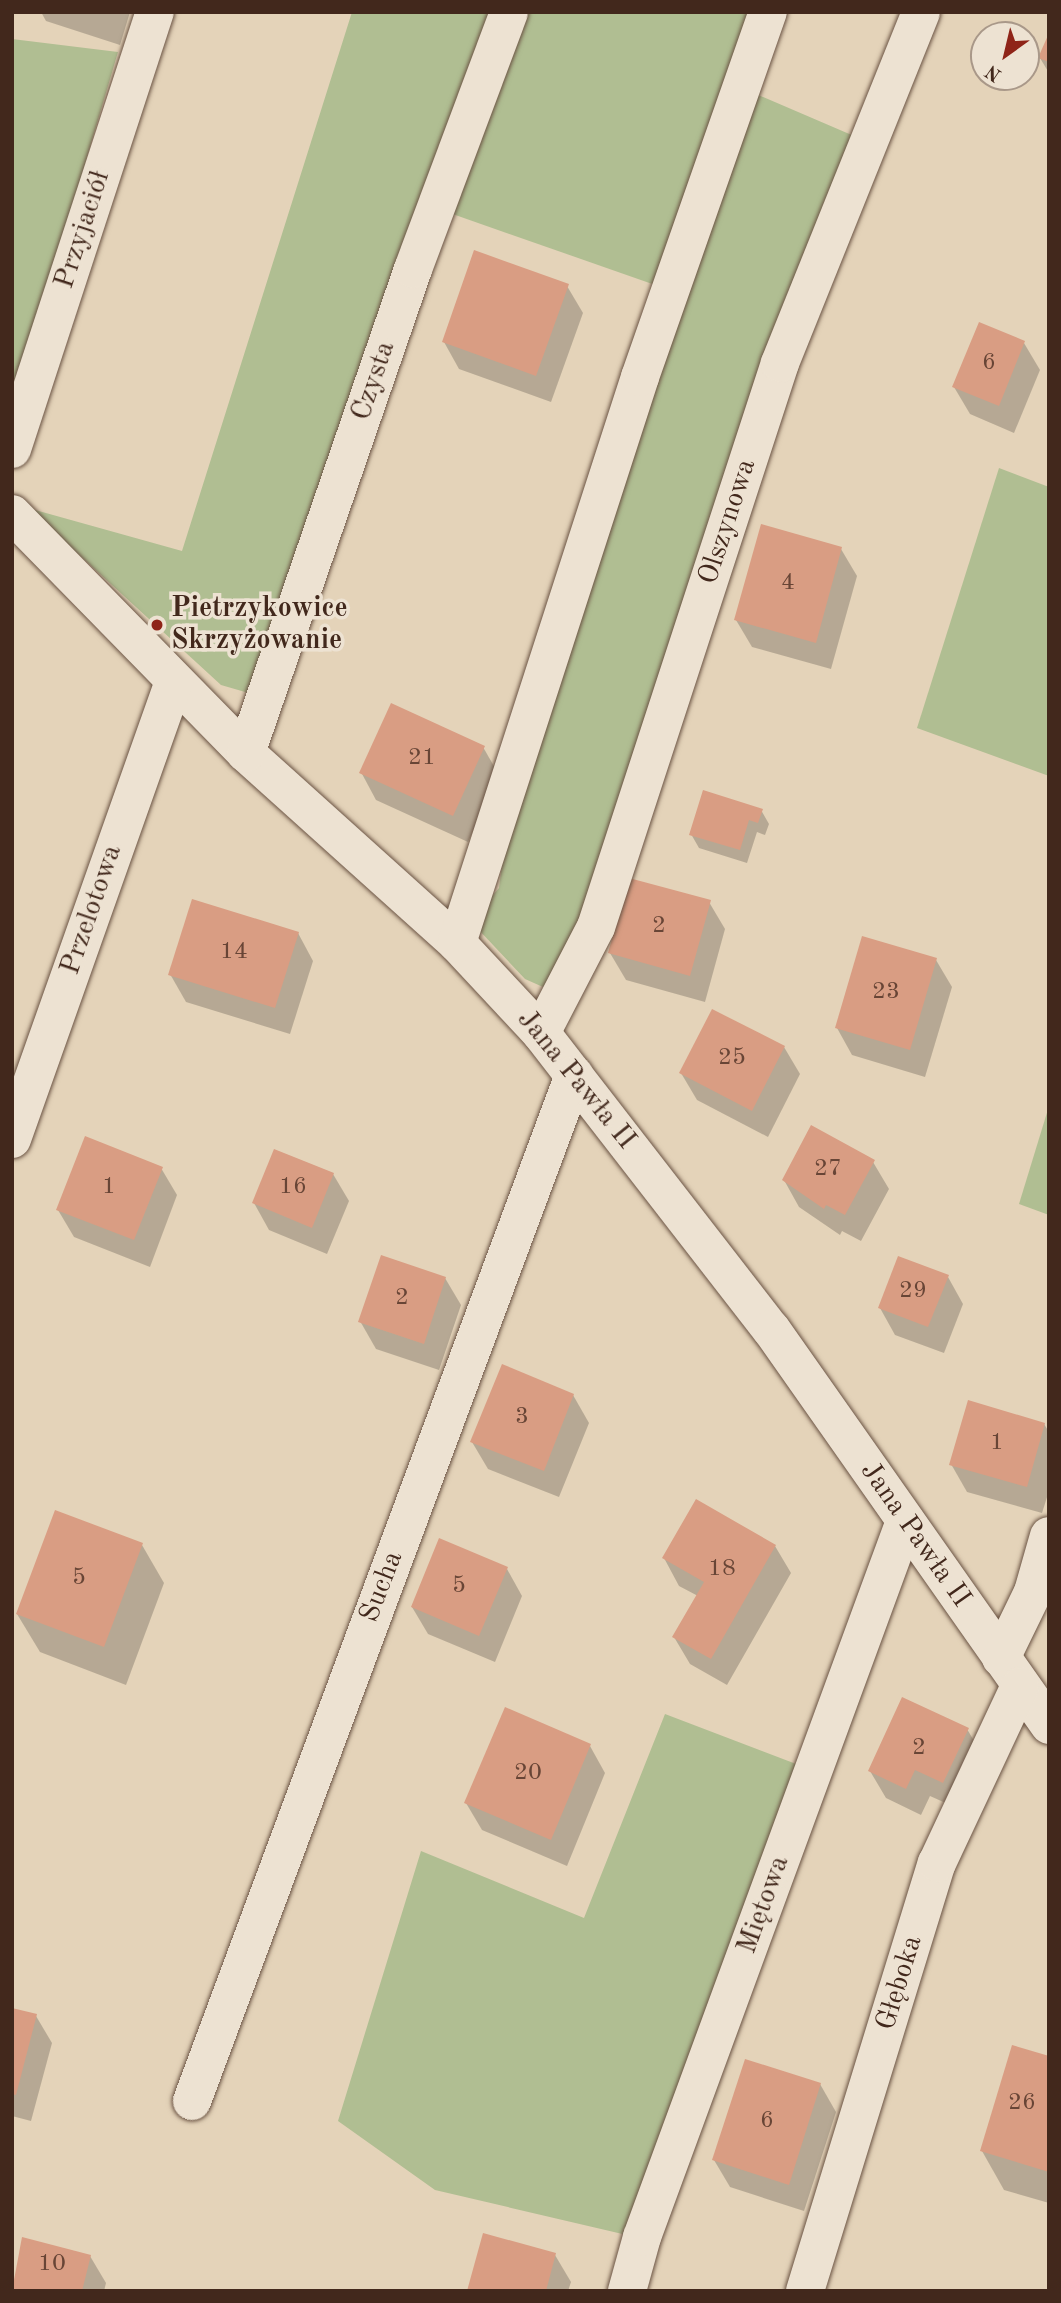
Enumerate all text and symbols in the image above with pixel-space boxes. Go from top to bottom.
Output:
north arrow [970,21,1040,91]
text: N [983,60,1005,84]
street label: Przyjaciół [48,167,118,293]
street label: Czysta [345,337,403,425]
house number: 6 [982,350,996,378]
street label: Olszynowa [692,455,764,589]
house number: 4 [781,570,795,598]
place label: Pietrzykowice Skrzyżowanie [171,592,348,658]
marker: Pietrzykowice Skrzyżowanie [149,617,165,633]
house number: 21 [408,745,436,773]
street label: Przelotowa [54,841,130,979]
house number: 2 [652,913,666,941]
house number: 14 [220,939,248,967]
house number: 23 [872,979,900,1007]
street label: Jana Pawła II [509,1003,643,1157]
house number: 25 [718,1045,746,1073]
house number: 27 [814,1156,842,1184]
house number: 1 [102,1174,116,1202]
house number: 16 [279,1174,307,1202]
house number: 29 [899,1278,927,1306]
house number: 2 [395,1285,409,1313]
house number: 3 [515,1404,529,1432]
house number: 1 [990,1430,1004,1458]
street label: Jana Pawła II [853,1456,977,1614]
street label: Sucha [353,1547,411,1627]
house number: 18 [708,1556,736,1584]
house number: 5 [72,1565,86,1593]
house number: 5 [452,1573,466,1601]
house number: 2 [912,1735,926,1763]
house number: 20 [514,1760,542,1788]
street label: Miętowa [731,1851,797,1959]
street label: Głęboka [870,1932,930,2034]
house number: 26 [1008,2090,1036,2118]
house number: 6 [760,2108,774,2136]
house number: 10 [38,2251,66,2279]

